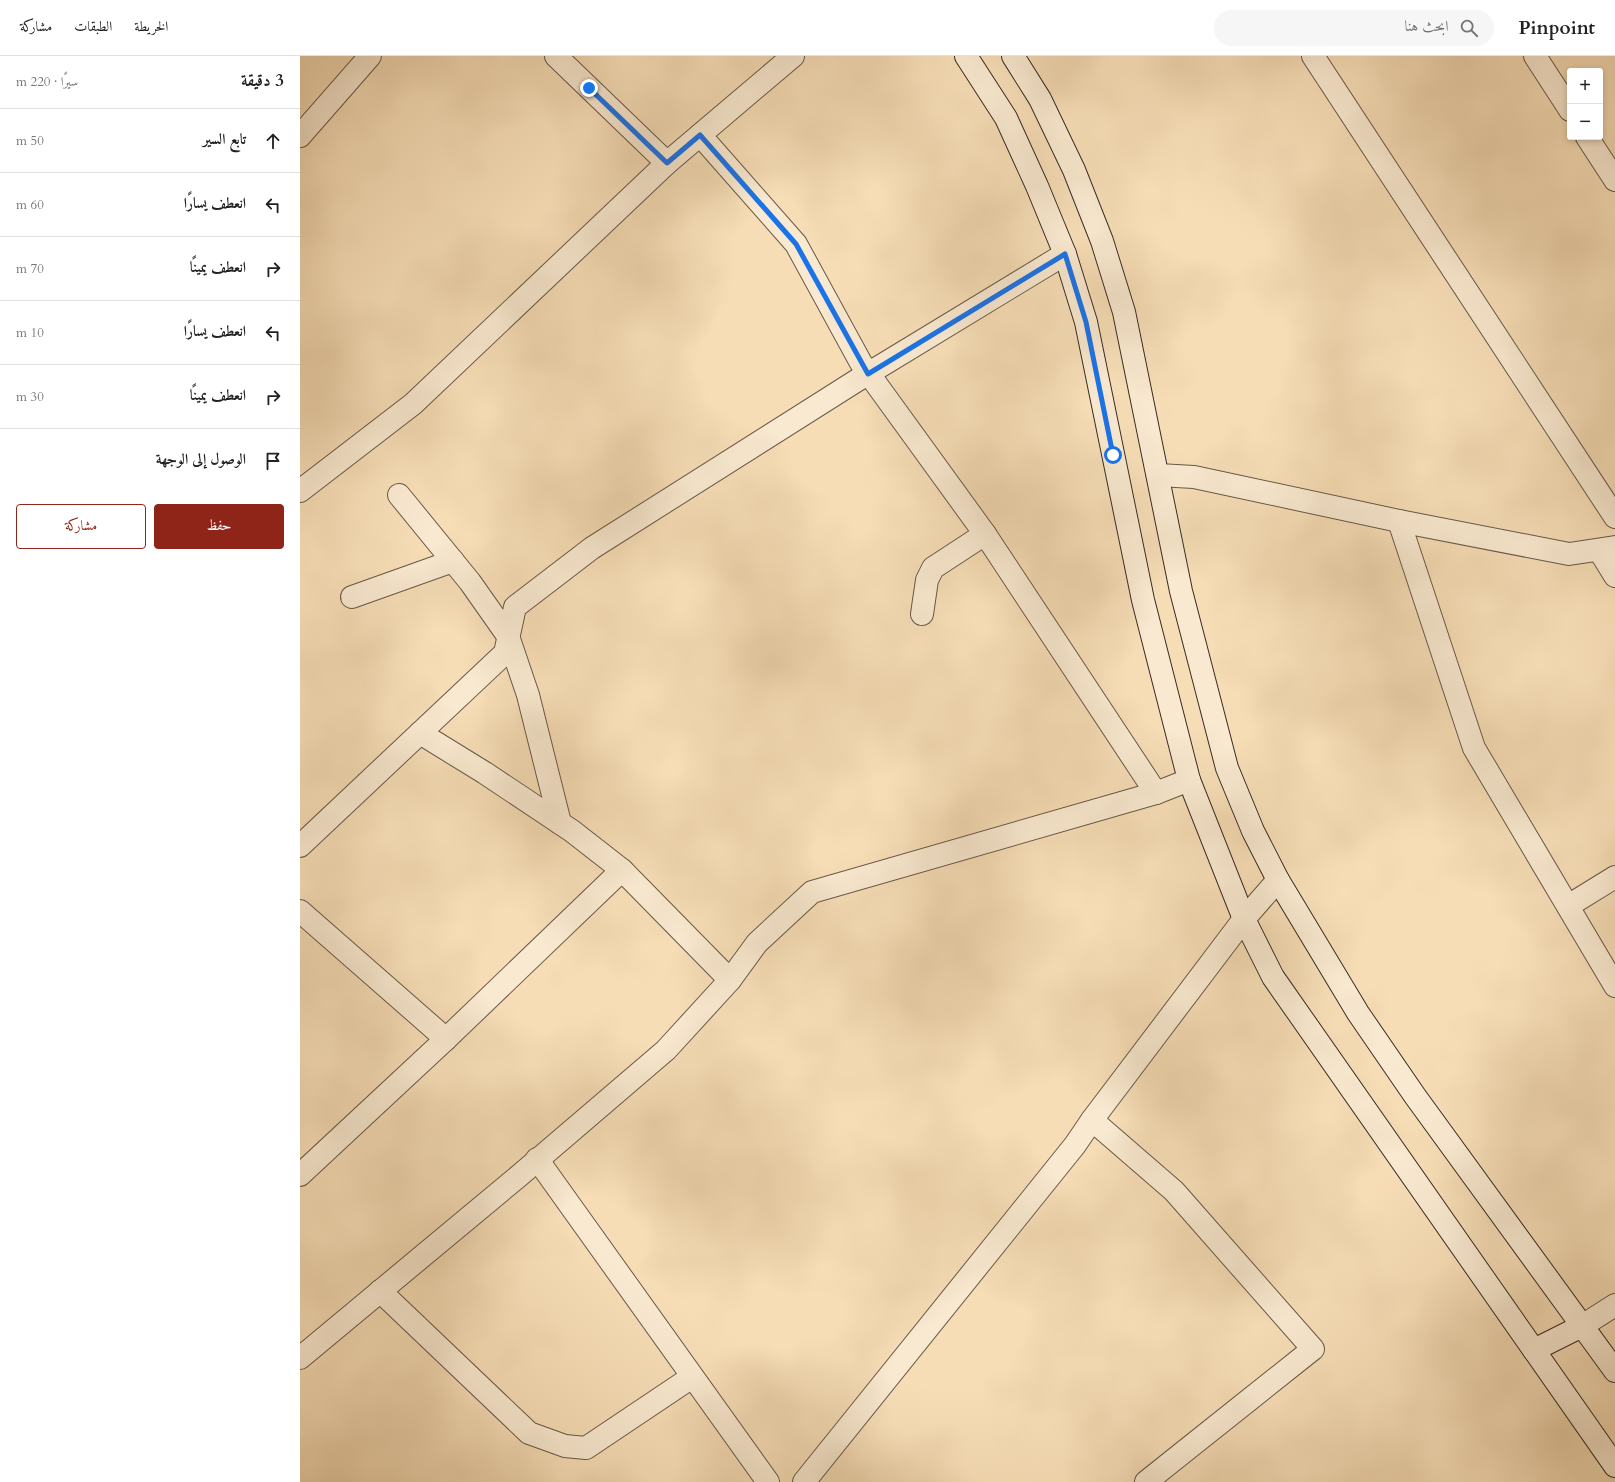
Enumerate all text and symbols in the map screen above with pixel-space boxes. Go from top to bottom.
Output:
search box [1214,10,1494,46]
text: Pinpoint [1518,15,1595,41]
text: ابحث هنا [1404,16,1448,36]
text: مشاركة [20,17,52,36]
text: الطبقات [74,17,112,36]
text: الخريطة [134,17,168,36]
icon: search [1458,17,1480,39]
map controls [1567,68,1603,140]
button: + [1567,68,1603,104]
text: 3 دقيقة [241,69,284,92]
text: سيرًا · 220 m [16,73,78,91]
route end [580,79,598,97]
button: − [1567,104,1603,140]
text: تابع السير [203,129,246,149]
icon: ahead [262,130,284,152]
text: 50 m [16,132,44,150]
text: انعطف يسارًا [184,193,246,213]
icon: left [262,194,284,216]
text: 60 m [16,196,44,214]
text: انعطف يمينًا [190,257,246,277]
icon: right [262,258,284,280]
text: 70 m [16,260,44,278]
text: انعطف يسارًا [184,321,246,341]
icon: left [262,322,284,344]
text: 10 m [16,324,44,342]
text: انعطف يمينًا [190,385,246,405]
icon: right [262,386,284,408]
text: 30 m [16,388,44,406]
route start [1104,446,1122,464]
text: الوصول إلى الوجهة [156,449,246,469]
icon: arrive [262,450,284,472]
button: مشاركة [16,504,146,549]
button: حفظ [154,504,284,549]

